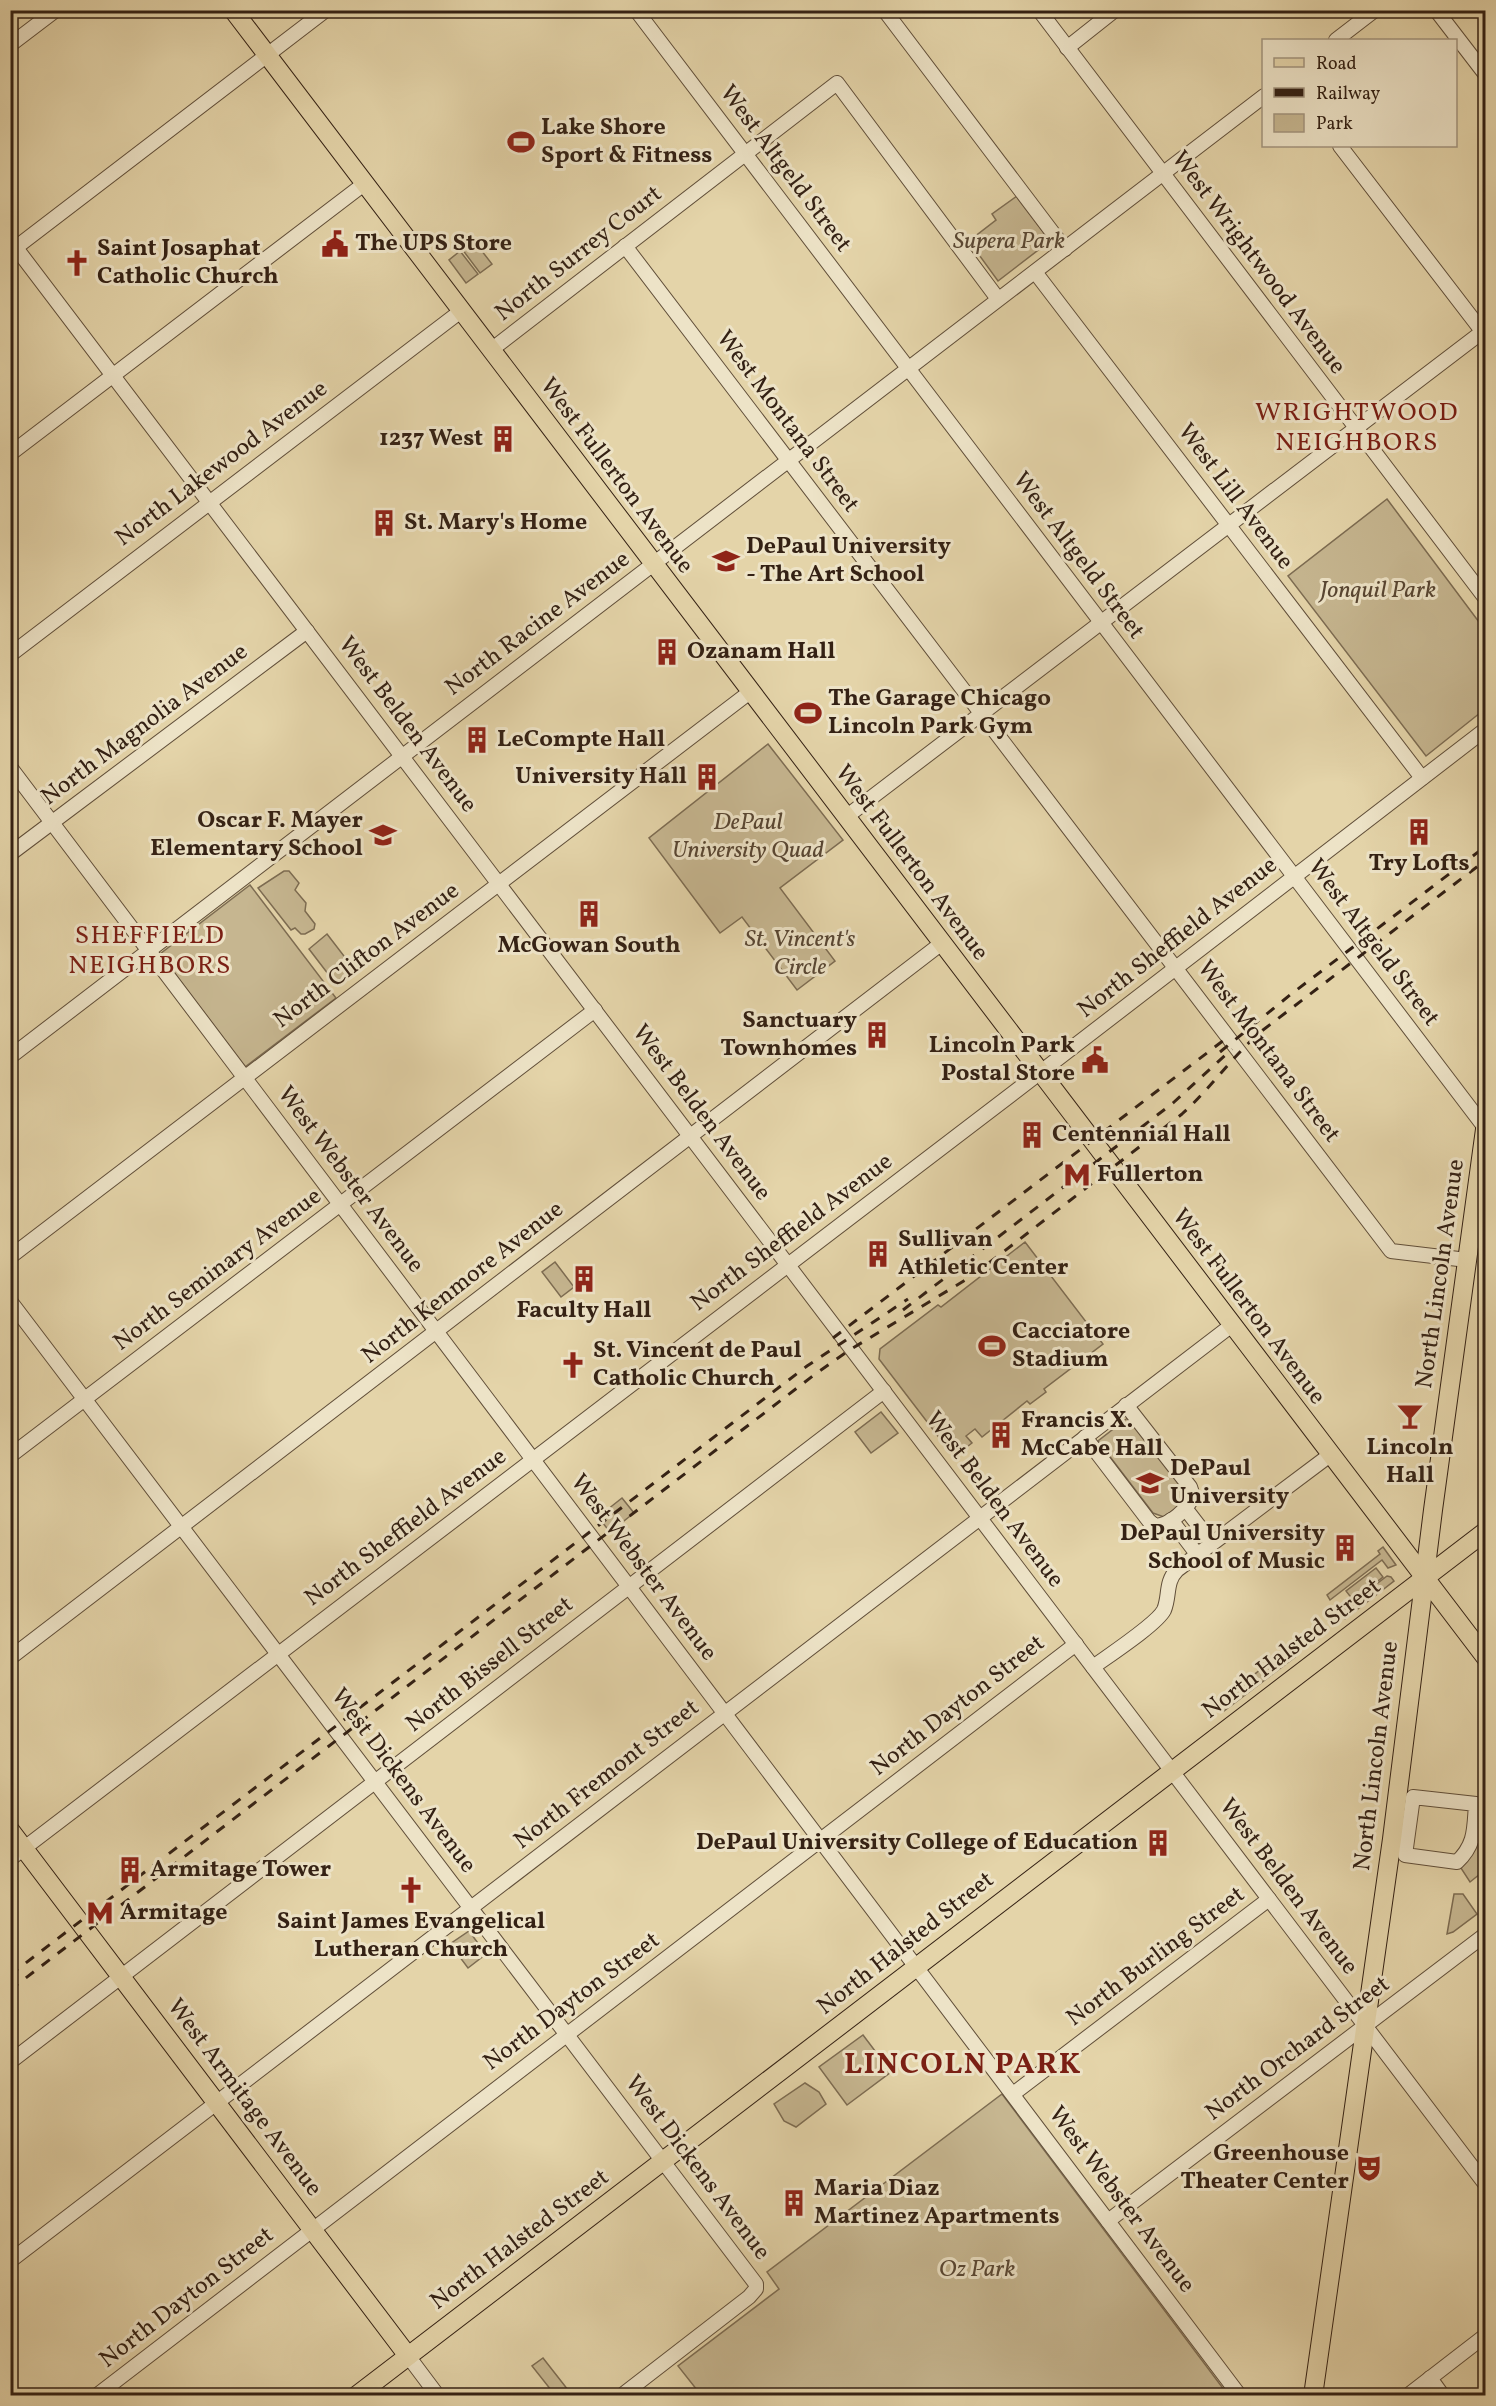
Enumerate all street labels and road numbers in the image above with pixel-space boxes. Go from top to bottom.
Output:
street label: West Altgeld Street [711,78,859,260]
street label: West Wrightwood Avenue [1163,144,1353,382]
street label: North Surrey Court [488,178,670,330]
street label: West Montana Street [707,324,867,520]
street label: West Fullerton Avenue [531,371,701,581]
street label: North Lakewood Avenue [109,373,335,555]
street label: West Lill Avenue [1169,417,1301,577]
street label: West Altgeld Street [1004,465,1152,647]
street label: North Racine Avenue [439,543,637,705]
street label: West Belden Avenue [329,630,485,820]
street label: North Magnolia Avenue [34,636,256,814]
street label: West Fullerton Avenue [826,758,996,968]
street label: North Sheffield Avenue [1071,849,1285,1027]
street label: West Altgeld Street [1299,852,1447,1034]
street label: North Clifton Avenue [267,875,467,1037]
street label: West Montana Street [1188,954,1348,1150]
street label: West Belden Avenue [623,1018,779,1208]
street label: West Webster Avenue [268,1079,432,1281]
street label: North Sheffield Avenue [684,1146,900,1320]
street label: North Lincoln Avenue [1408,1157,1474,1391]
street label: North Seminary Avenue [107,1180,329,1360]
street label: North Kenmore Avenue [355,1193,571,1373]
street label: West Fullerton Avenue [1163,1202,1333,1412]
street label: West Belden Avenue [916,1405,1072,1595]
street label: North Sheffield Avenue [298,1441,514,1615]
street label: West Webster Avenue [561,1467,725,1669]
street label: North Halsted Street [1195,1570,1389,1728]
street label: North Bissell Street [399,1589,581,1741]
street label: North Dayton Street [864,1627,1052,1785]
street label: North Lincoln Avenue [1346,1639,1408,1873]
street label: West Dickens Avenue [322,1681,484,1881]
street label: North Fremont Street [507,1692,707,1858]
street label: West Belden Avenue [1210,1792,1366,1982]
street label: North Halsted Street [810,1864,1002,2024]
street label: North Burling Street [1060,1879,1252,2035]
street label: North Dayton Street [477,1924,667,2080]
street label: North Orchard Street [1199,1968,1397,2130]
street label: West Armitage Avenue [158,1992,330,2204]
street label: West Dickens Avenue [616,2068,778,2268]
street label: West Webster Avenue [1039,2099,1203,2301]
street label: North Halsted Street [423,2161,617,2319]
street label: North Dayton Street [93,2219,281,2377]

